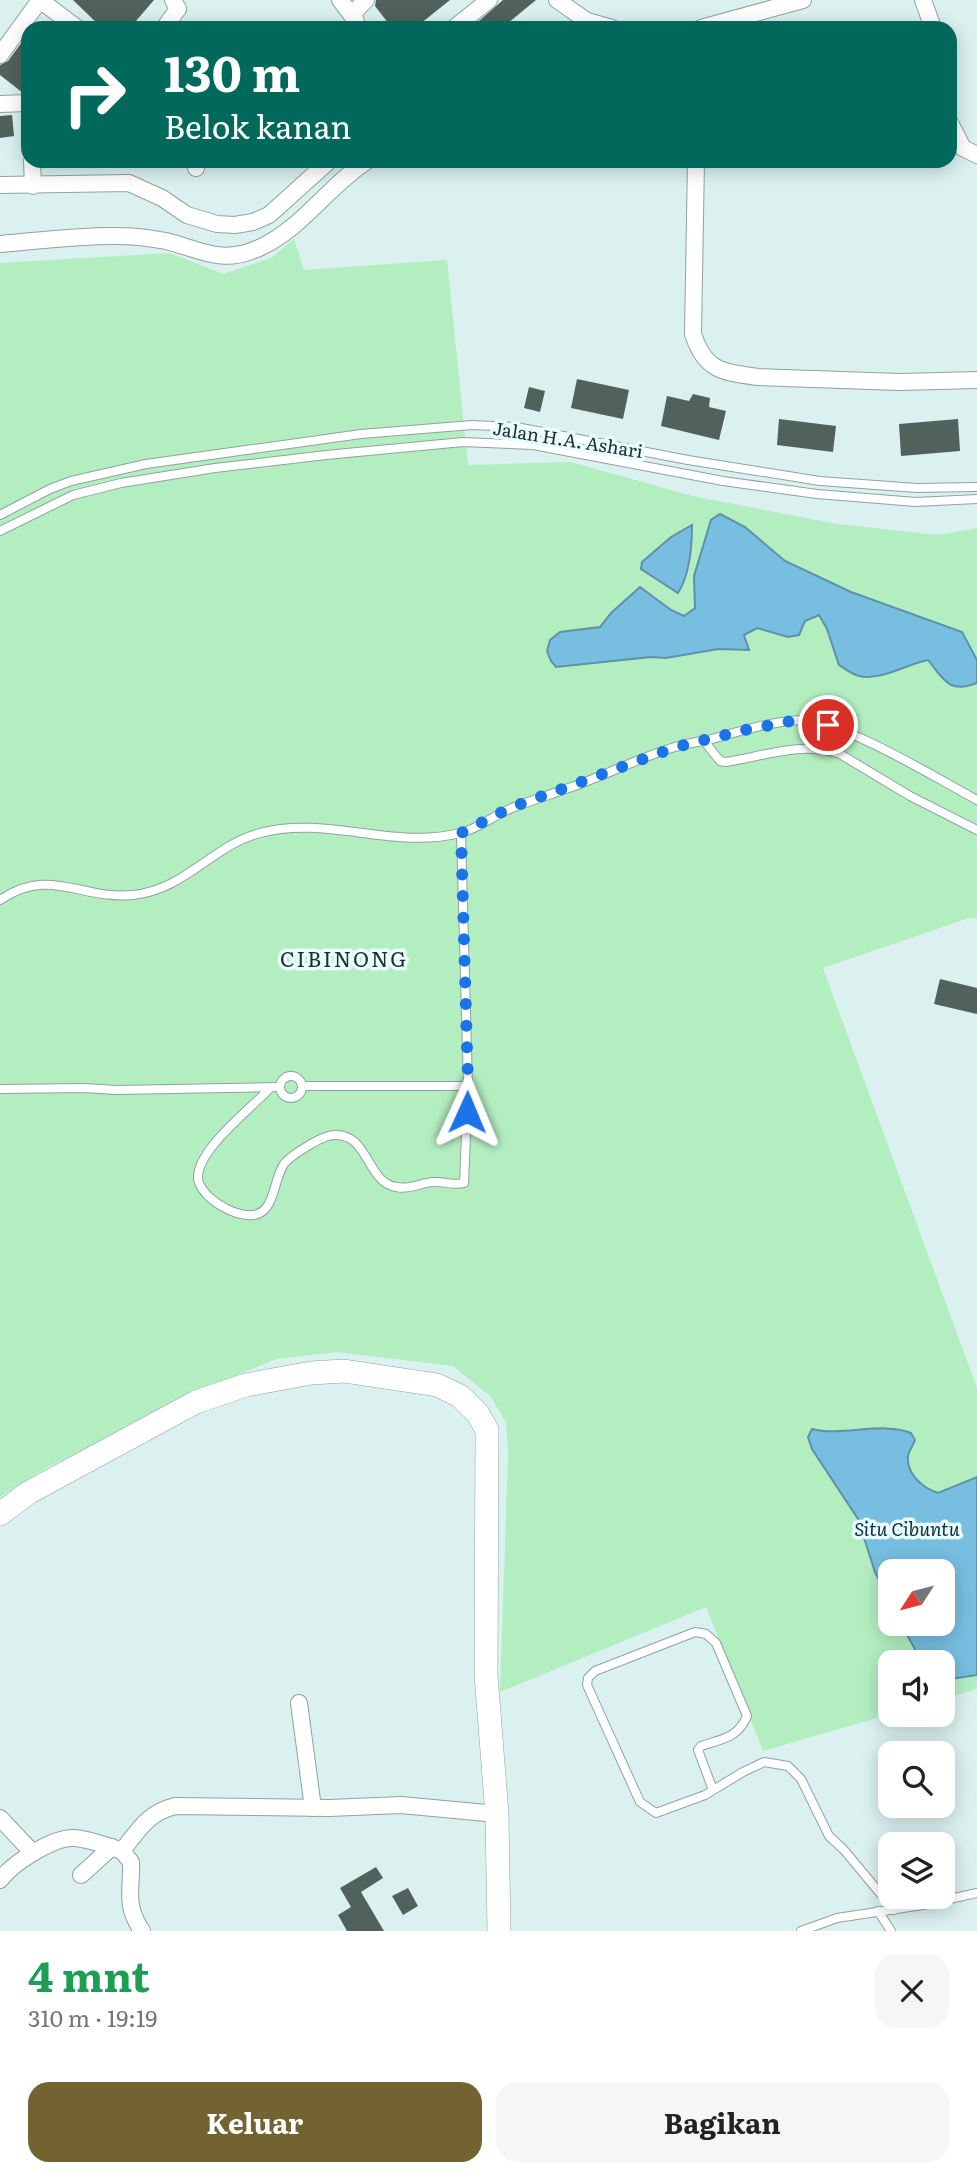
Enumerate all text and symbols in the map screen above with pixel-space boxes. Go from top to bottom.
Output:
text: 130 m [164,34,300,107]
icon: right [49,49,140,140]
text: Belok kanan [164,101,352,149]
street label: Jalan H.A. Ashari [491,414,645,464]
pin [798,695,858,755]
icon: arrive [809,706,847,744]
district label: CIBINONG [280,942,408,973]
position arrow [430,1075,504,1149]
water label: Situ Cibuntu [854,1514,961,1542]
north arrow [878,1559,956,1636]
map controls [878,1559,955,1909]
button: sound [878,1650,955,1727]
button: search [878,1741,955,1818]
button: layers [878,1832,955,1909]
text: 4 mnt [28,1943,150,2005]
button: close [875,1954,949,2028]
text: 310 m · 19:19 [28,2000,157,2034]
button: Keluar [28,2082,482,2162]
button: Bagikan [496,2082,949,2162]

